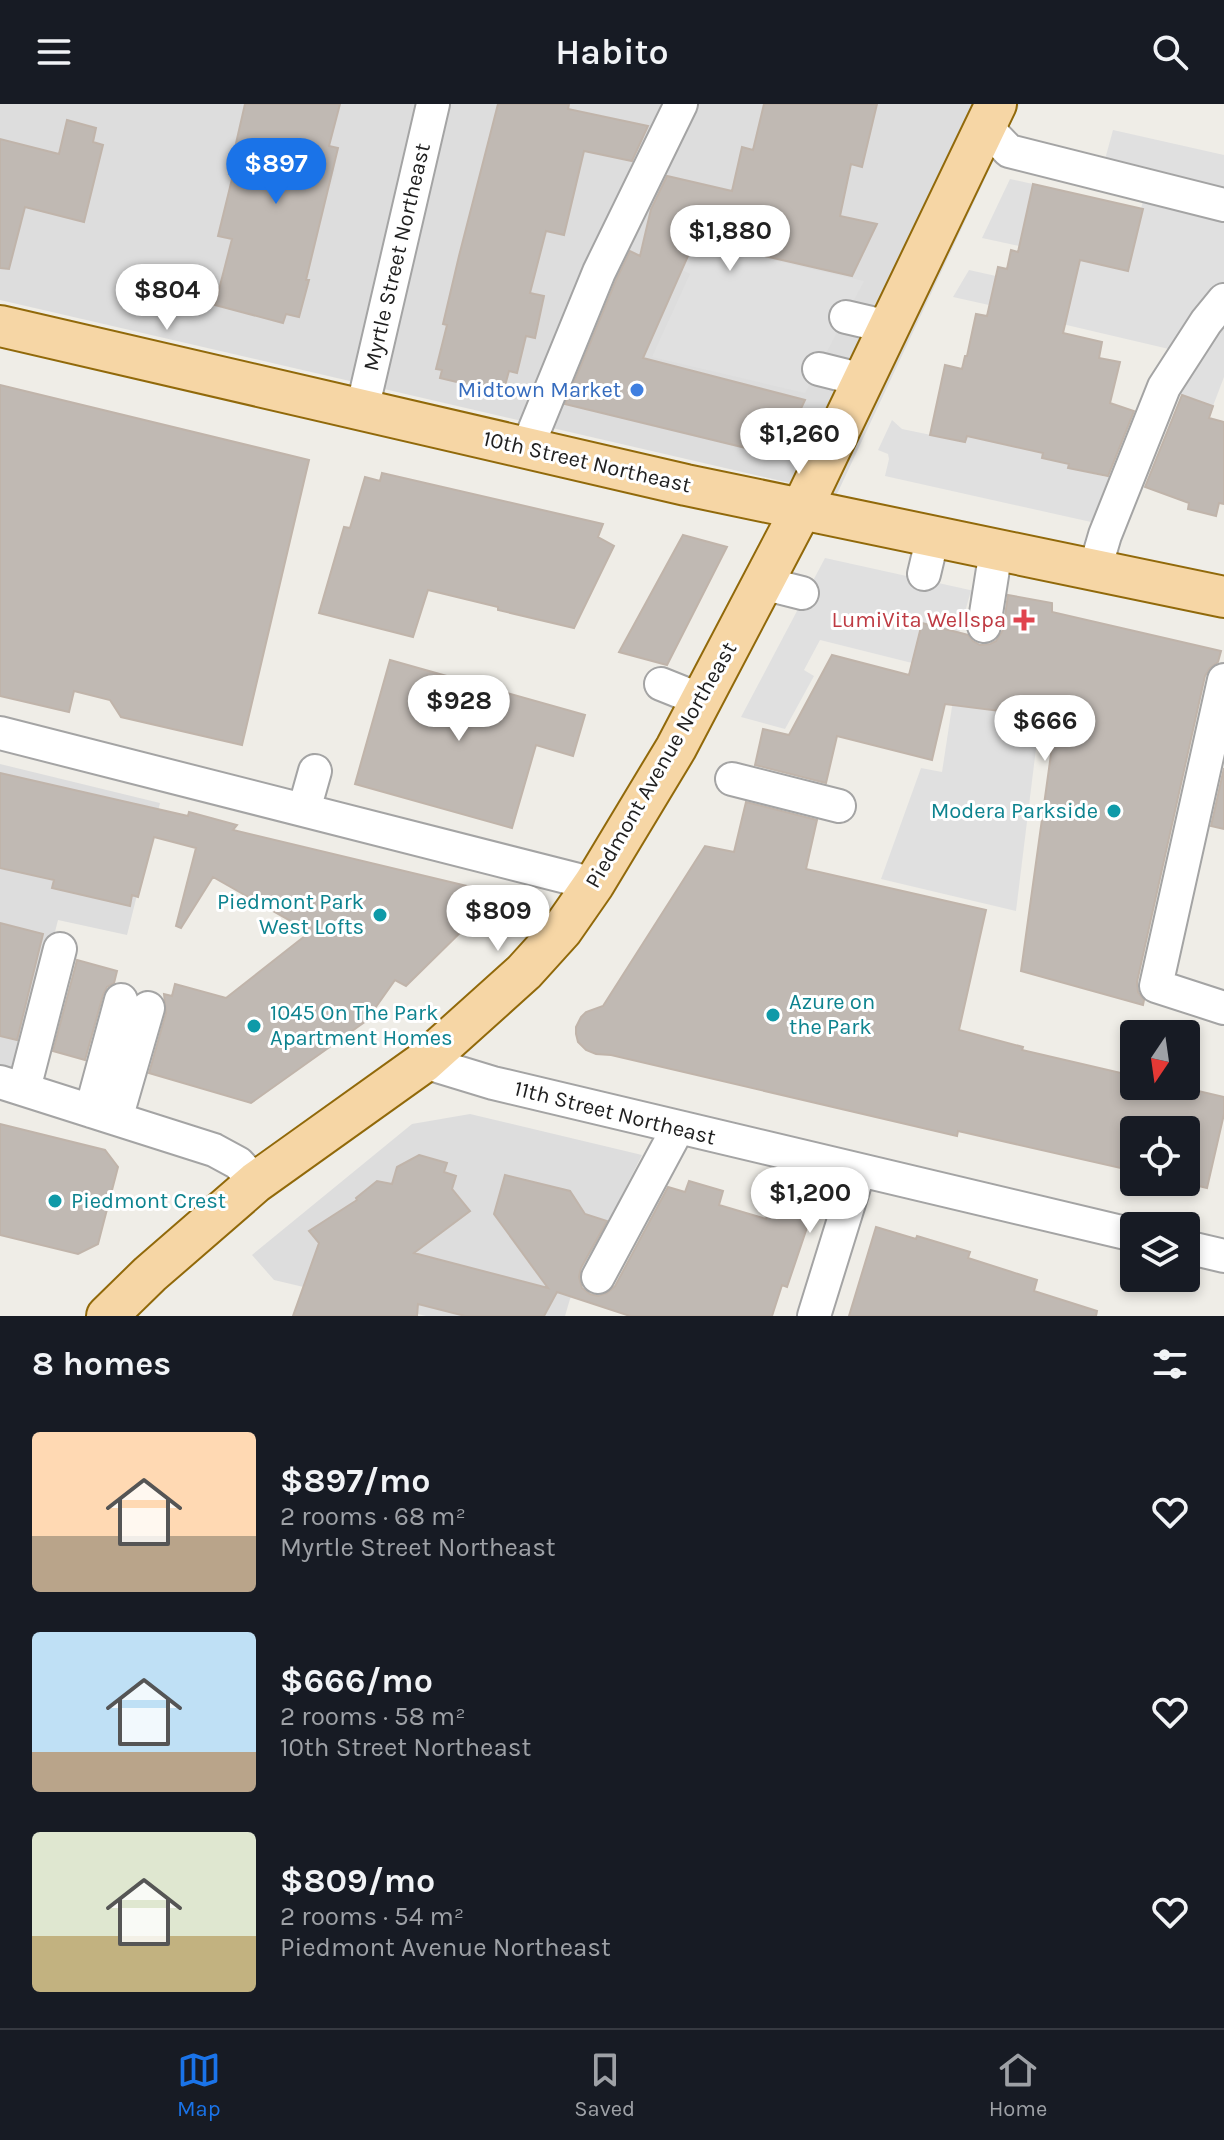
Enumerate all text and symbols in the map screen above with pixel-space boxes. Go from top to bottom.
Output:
icon: menu [32,30,76,74]
icon: search [1148,30,1192,74]
text: Habito [555,31,669,73]
pin: $897 [229,138,323,206]
street label: Myrtle Street Northeast [358,140,436,374]
text: $897 [244,148,308,179]
pin: $1,880 [665,205,795,273]
text: $1,880 [688,215,772,246]
pin: $804 [120,264,214,332]
text: $804 [134,274,200,305]
place label: Midtown Market [457,377,621,403]
marker: Midtown Market [628,381,646,399]
pin: $1,260 [734,408,864,476]
text: $1,260 [758,418,840,449]
street label: 10th Street Northeast [481,425,693,499]
place label: LumiVita Wellspa [832,607,1006,633]
marker: LumiVita Wellspa [1013,609,1035,631]
street label: Piedmont Avenue Northeast [580,637,742,893]
pin: $928 [412,675,506,743]
text: $928 [426,685,492,716]
pin: $666 [998,695,1092,763]
text: $666 [1012,705,1078,736]
place label: Modera Parkside [931,798,1098,824]
marker: Modera Parkside [1105,802,1123,820]
pin: $809 [451,885,545,953]
place label: Piedmont Park West Lofts [217,889,364,940]
text: $809 [464,895,532,926]
marker: Piedmont Park West Lofts [371,906,389,924]
place label: Azure on the Park [789,989,875,1040]
place label: 1045 On The Park Apartment Homes [270,1000,453,1051]
marker: Azure on the Park [764,1006,782,1024]
marker: 1045 On The Park Apartment Homes [245,1017,263,1035]
north arrow [1120,1020,1200,1100]
map controls [1120,1020,1200,1292]
street label: 11th Street Northeast [512,1075,718,1151]
button: locate [1120,1116,1200,1196]
pin: $1,200 [745,1167,875,1235]
text: $1,200 [769,1177,851,1208]
place label: Piedmont Crest [71,1188,226,1214]
marker: Piedmont Crest [46,1192,64,1210]
button: layers [1120,1212,1200,1292]
icon: filters [1148,1342,1192,1386]
text: 8 homes [32,1344,171,1384]
text: $897/mo [280,1461,431,1501]
icon: home [96,1464,192,1560]
icon: heart [1148,1490,1192,1534]
text: 2 rooms · 68 m² [280,1501,466,1532]
text: Myrtle Street Northeast [280,1532,556,1563]
text: $666/mo [280,1661,433,1701]
icon: home [96,1664,192,1760]
icon: heart [1148,1690,1192,1734]
text: 2 rooms · 58 m² [280,1701,466,1732]
text: 10th Street Northeast [280,1732,531,1763]
text: $809/mo [280,1861,435,1901]
icon: home [96,1864,192,1960]
icon: heart [1148,1890,1192,1934]
text: 2 rooms · 54 m² [280,1901,464,1932]
text: Piedmont Avenue Northeast [280,1932,611,1963]
tab: Map [177,2048,221,2122]
tab: Saved [574,2048,635,2122]
tab: Home [989,2048,1047,2122]

